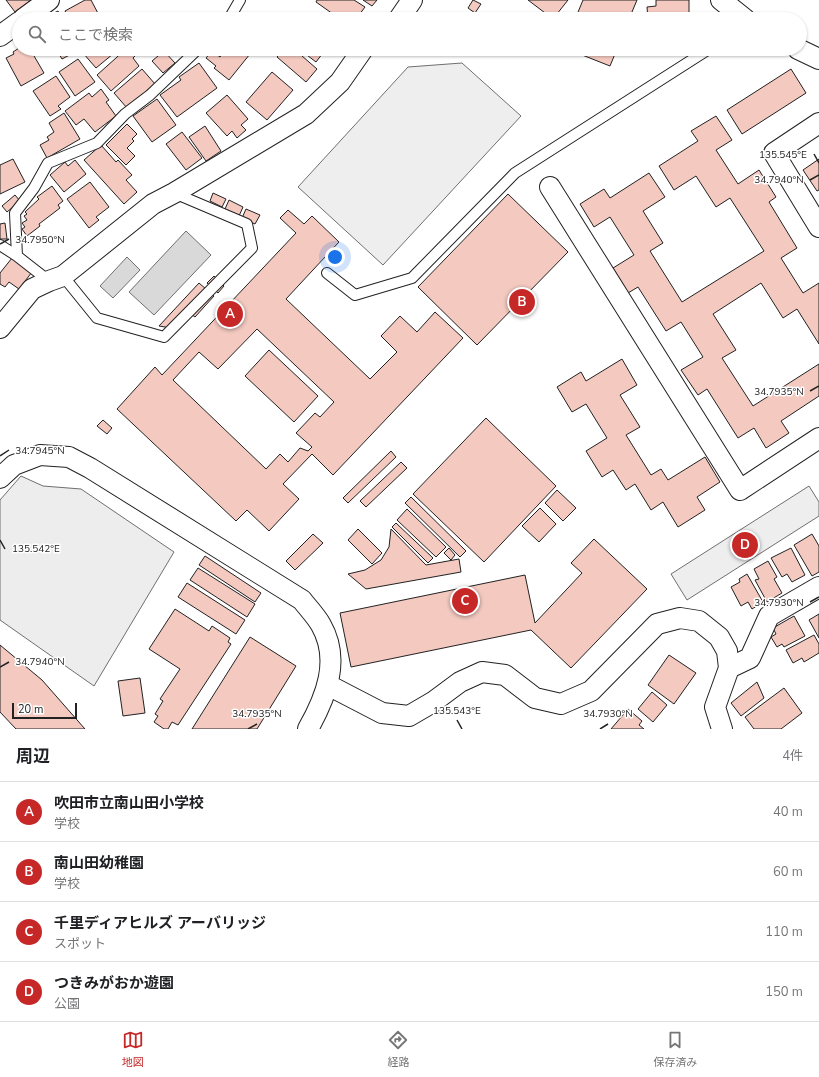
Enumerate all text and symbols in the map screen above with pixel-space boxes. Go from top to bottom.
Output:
search box [12,12,807,56]
icon: search [26,23,48,45]
text: ここで検索 [58,25,133,45]
text: 135.545°E [759,148,807,162]
text: 34.7940°N [754,173,804,187]
text: 34.7950°N [15,233,65,247]
your location [325,247,345,267]
pin: B [509,287,535,317]
pin: A [217,299,243,329]
text: 34.7935°N [754,385,804,399]
text: 34.7945°N [15,444,65,458]
pin: D [732,530,758,560]
text: 135.542°E [12,542,60,556]
pin: C [452,586,478,616]
text: 34.7930°N [754,596,804,610]
text: 34.7940°N [15,655,65,669]
scale bar [12,701,77,720]
text: 20 m [18,702,43,717]
text: 135.543°E [433,704,481,718]
text: 34.7935°N [232,707,282,721]
text: 34.7930°N [583,707,633,721]
text: 周辺 [16,745,50,768]
text: 4件 [782,747,803,765]
text: 吹田市立南山田小学校 [54,793,204,813]
text: A [24,803,34,821]
text: 40 m [773,803,803,821]
text: 学校 [54,815,80,833]
text: 南山田幼稚園 [54,853,144,873]
text: B [25,863,33,881]
text: 60 m [773,863,803,881]
text: 学校 [54,875,80,893]
text: 千里ディアヒルズ アーバリッジ [54,913,266,933]
text: C [25,923,33,941]
text: 110 m [765,923,803,941]
text: スポット [54,935,106,953]
text: つきみがおか遊園 [54,973,174,993]
text: D [24,983,34,1001]
text: 150 m [765,983,803,1001]
text: 公園 [54,995,80,1013]
tab: 地図 [122,1029,144,1070]
tab: 経路 [387,1029,409,1070]
tab: 保存済み [653,1029,697,1070]

